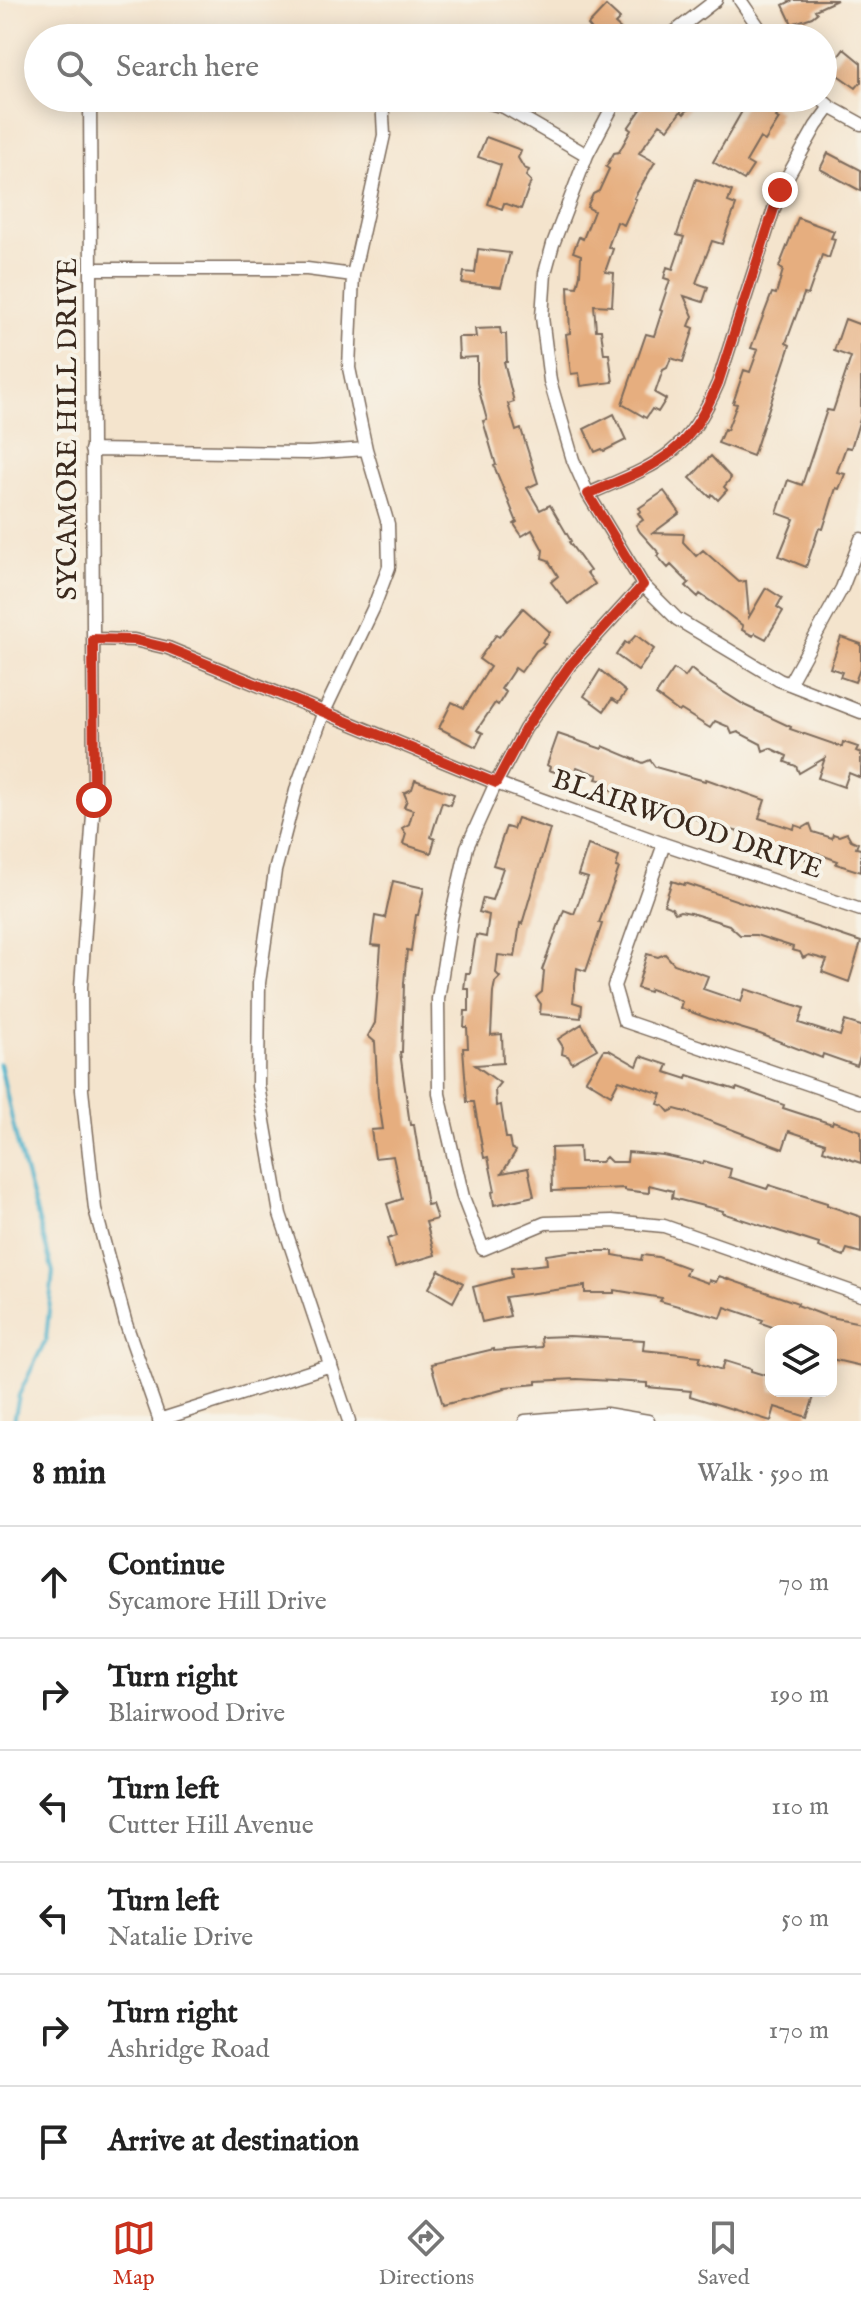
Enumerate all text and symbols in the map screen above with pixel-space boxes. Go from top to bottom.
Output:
search box [24,24,837,112]
icon: search [52,46,96,90]
text: Search here [116,49,259,87]
route end [762,172,798,208]
street label: SYCAMORE HILL DRIVE [51,258,86,600]
street label: BLAIRWOOD DRIVE [547,762,827,888]
route start [76,782,112,818]
map controls [765,1325,837,1397]
button: layers [765,1325,837,1397]
text: 8 min [32,1452,106,1495]
text: Walk · 590 m [697,1457,829,1490]
text: Continue [108,1547,225,1585]
icon: ahead [32,1560,76,1604]
text: 70 m [778,1566,829,1599]
text: Sycamore Hill Drive [108,1585,327,1618]
text: Turn right [108,1659,238,1697]
icon: right [32,1672,76,1716]
text: 190 m [769,1678,829,1711]
text: Blairwood Drive [108,1697,285,1730]
text: Turn left [108,1771,219,1809]
icon: left [32,1784,76,1828]
text: 110 m [771,1790,829,1823]
text: Cutter Hill Avenue [108,1809,314,1842]
text: Turn left [108,1883,219,1921]
icon: left [32,1896,76,1940]
text: 50 m [781,1902,829,1935]
text: Natalie Drive [108,1921,253,1954]
text: Turn right [108,1995,238,2033]
icon: right [32,2008,76,2052]
text: 170 m [769,2014,829,2047]
text: Ashridge Road [108,2033,269,2066]
icon: arrive [32,2120,76,2164]
text: Arrive at destination [108,2123,359,2161]
tab: Map [112,2216,156,2292]
tab: Directions [379,2216,474,2292]
tab: Saved [697,2216,749,2292]

